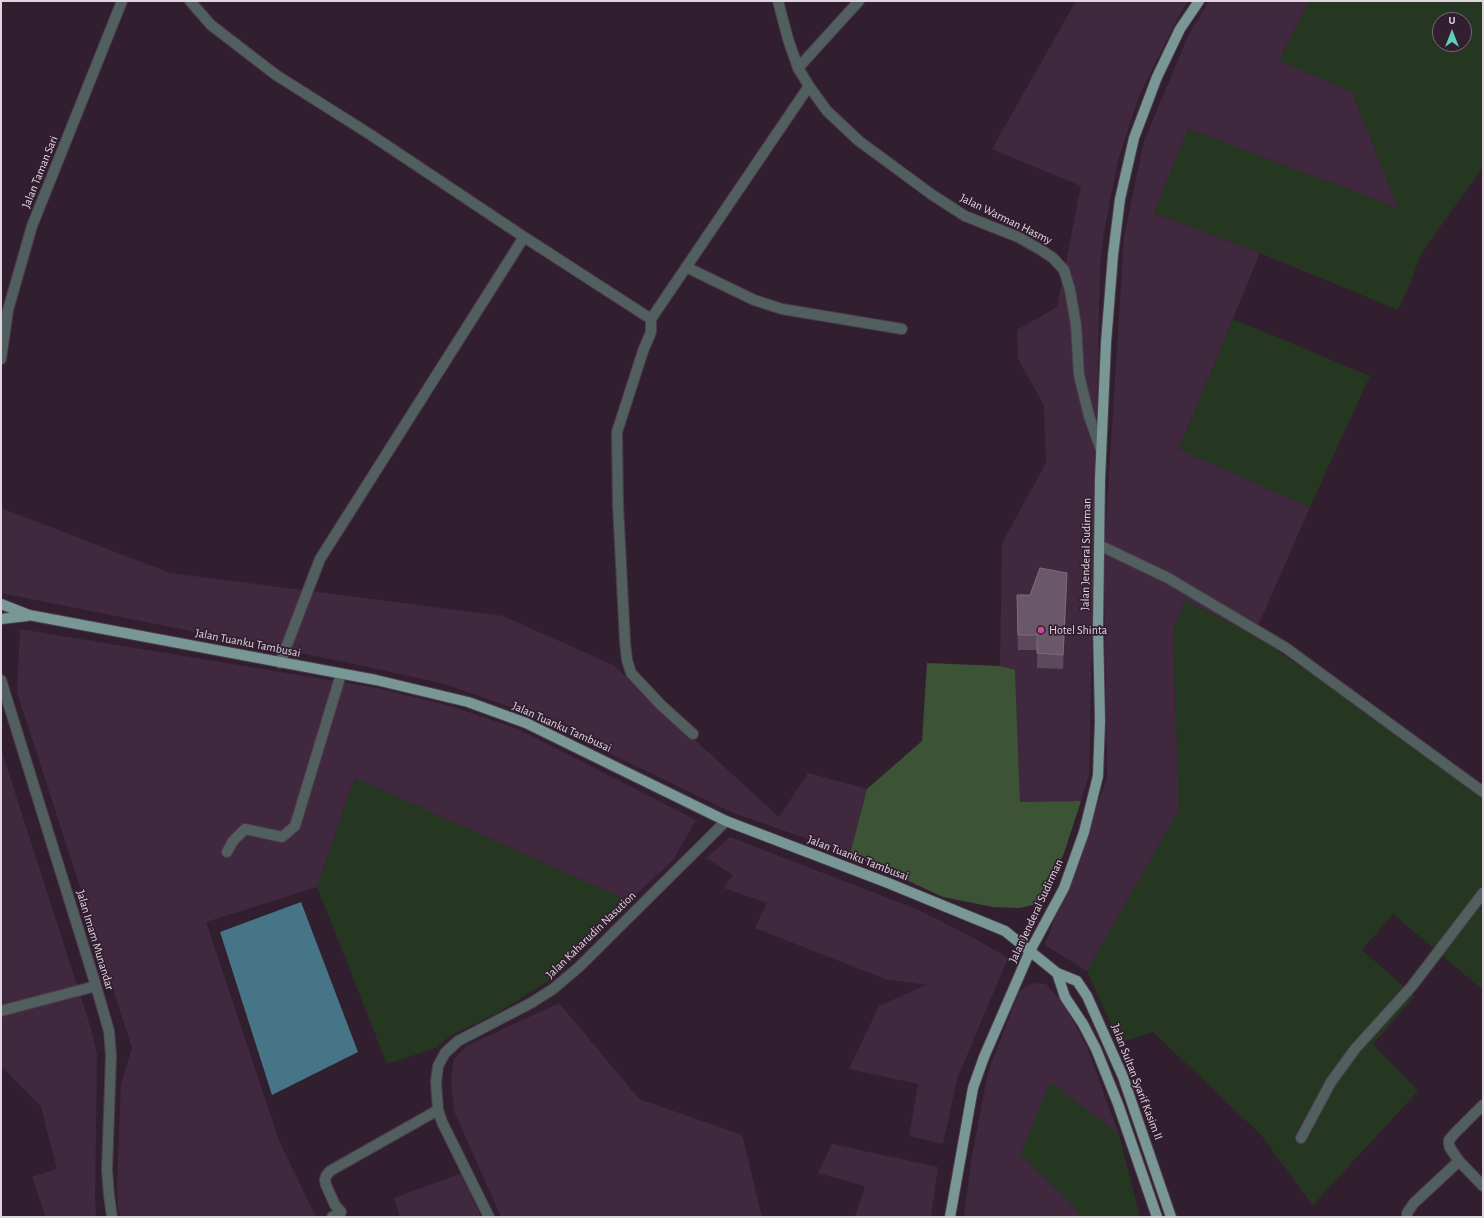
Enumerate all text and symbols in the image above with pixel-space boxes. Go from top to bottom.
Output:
north arrow [1432,12,1472,52]
text: U [1448,15,1456,26]
street label: Jalan Taman Sari [19,134,61,210]
street label: Jalan Warman Hasmy [958,190,1054,248]
street label: Jalan Jenderal Sudirman [1078,498,1094,610]
place label: Hotel Shinta [1049,623,1107,637]
marker: Hotel Shinta [1036,625,1046,635]
street label: Jalan Tuanku Tambusai [194,626,302,660]
street label: Jalan Tuanku Tambusai [510,699,614,755]
street label: Jalan Tuanku Tambusai [805,832,911,884]
street label: Jalan Jenderal Sudirman [1006,857,1066,965]
street label: Jalan Imam Munandar [73,888,117,992]
street label: Jalan Kaharudin Nasution [543,888,639,982]
street label: Jalan Sultan Syarif Kasim II [1108,1022,1166,1142]

